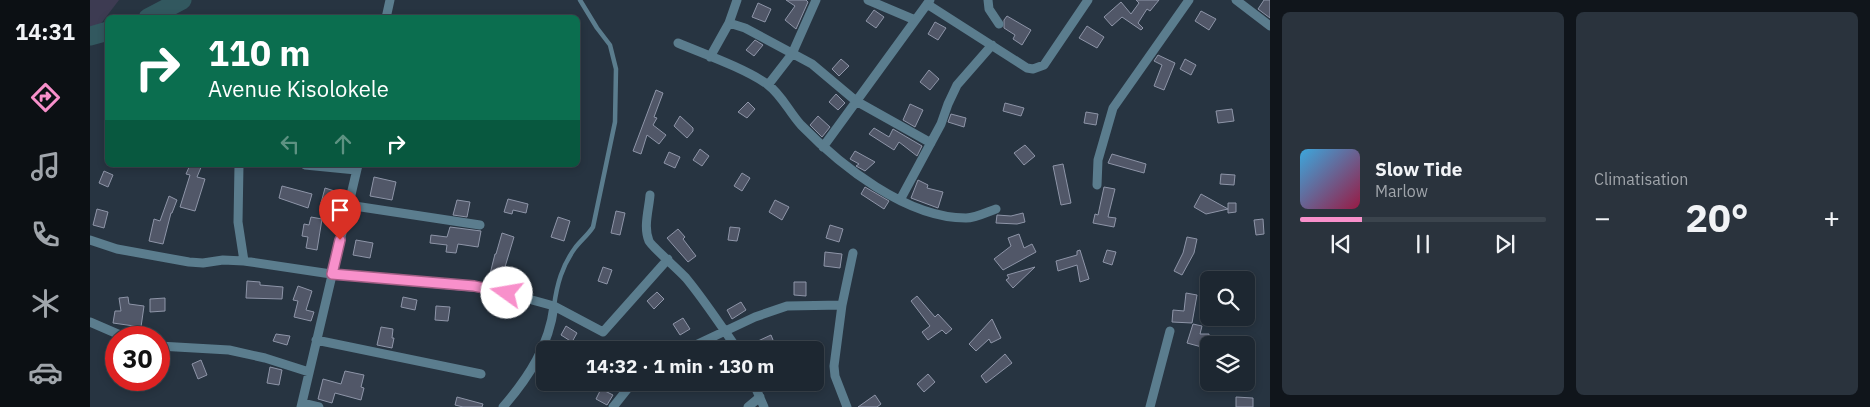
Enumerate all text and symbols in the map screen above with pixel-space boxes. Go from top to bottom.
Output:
text: 14:31 [15,17,75,46]
text: 110 m [208,30,311,76]
icon: right [125,35,190,100]
text: Avenue Kisolokele [208,74,389,103]
icon: directions [28,80,63,115]
icon: left [276,130,304,158]
icon: ahead [329,130,357,158]
icon: right [382,130,410,158]
icon: music [28,149,63,184]
text: Slow Tide [1375,157,1462,181]
text: Climatisation [1594,169,1688,189]
text: Marlow [1375,181,1428,201]
pin [319,189,361,240]
text: 20° [1685,193,1749,242]
icon: arrive [326,196,354,224]
text: − [1594,199,1611,236]
text: + [1823,199,1840,236]
icon: phone [28,217,63,252]
icon: previous [1327,230,1355,258]
icon: pause [1409,230,1437,258]
icon: next [1491,230,1519,258]
position arrow [480,266,532,318]
map controls [1200,271,1255,391]
button: search [1200,271,1255,326]
icon: climate [28,286,63,321]
speed limit sign: 30 [105,326,170,391]
button: layers [1200,336,1255,391]
text: 14:32 · 1 min · 130 m [586,354,774,378]
icon: car [28,355,63,390]

